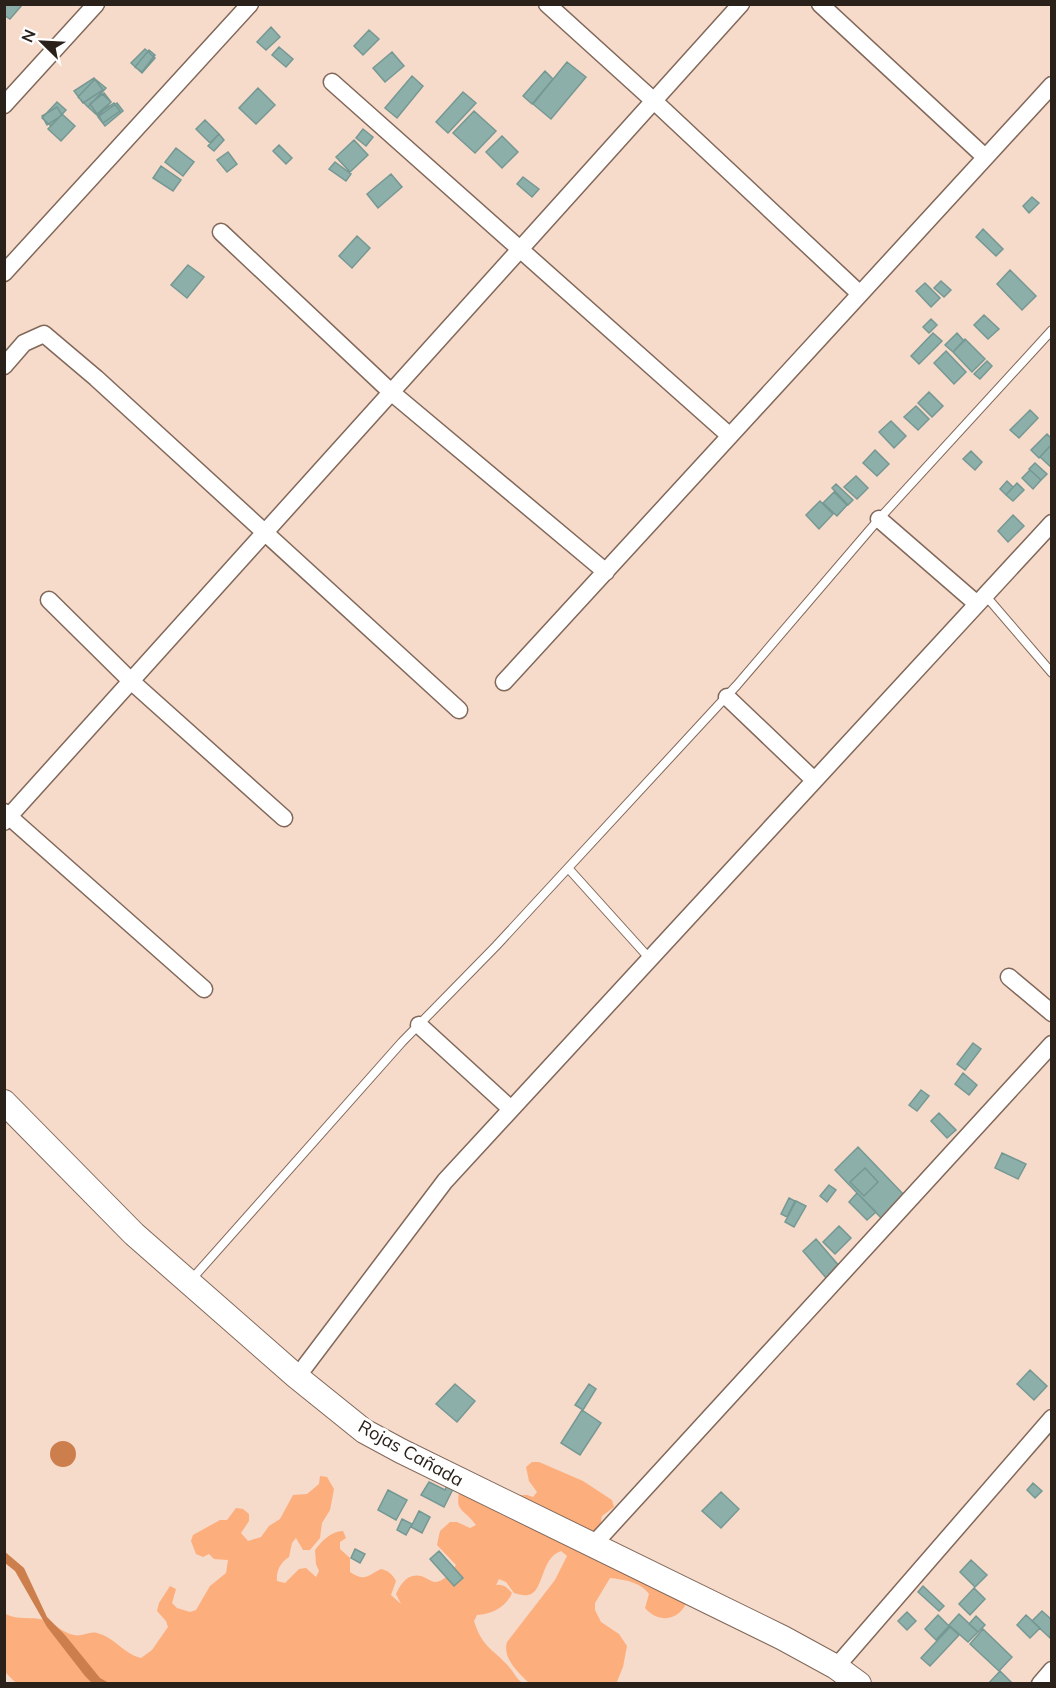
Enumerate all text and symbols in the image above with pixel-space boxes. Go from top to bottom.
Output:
north arrow [12,12,72,72]
text: N [17,26,40,45]
street label: Rojas Cañada [354,1415,468,1491]

